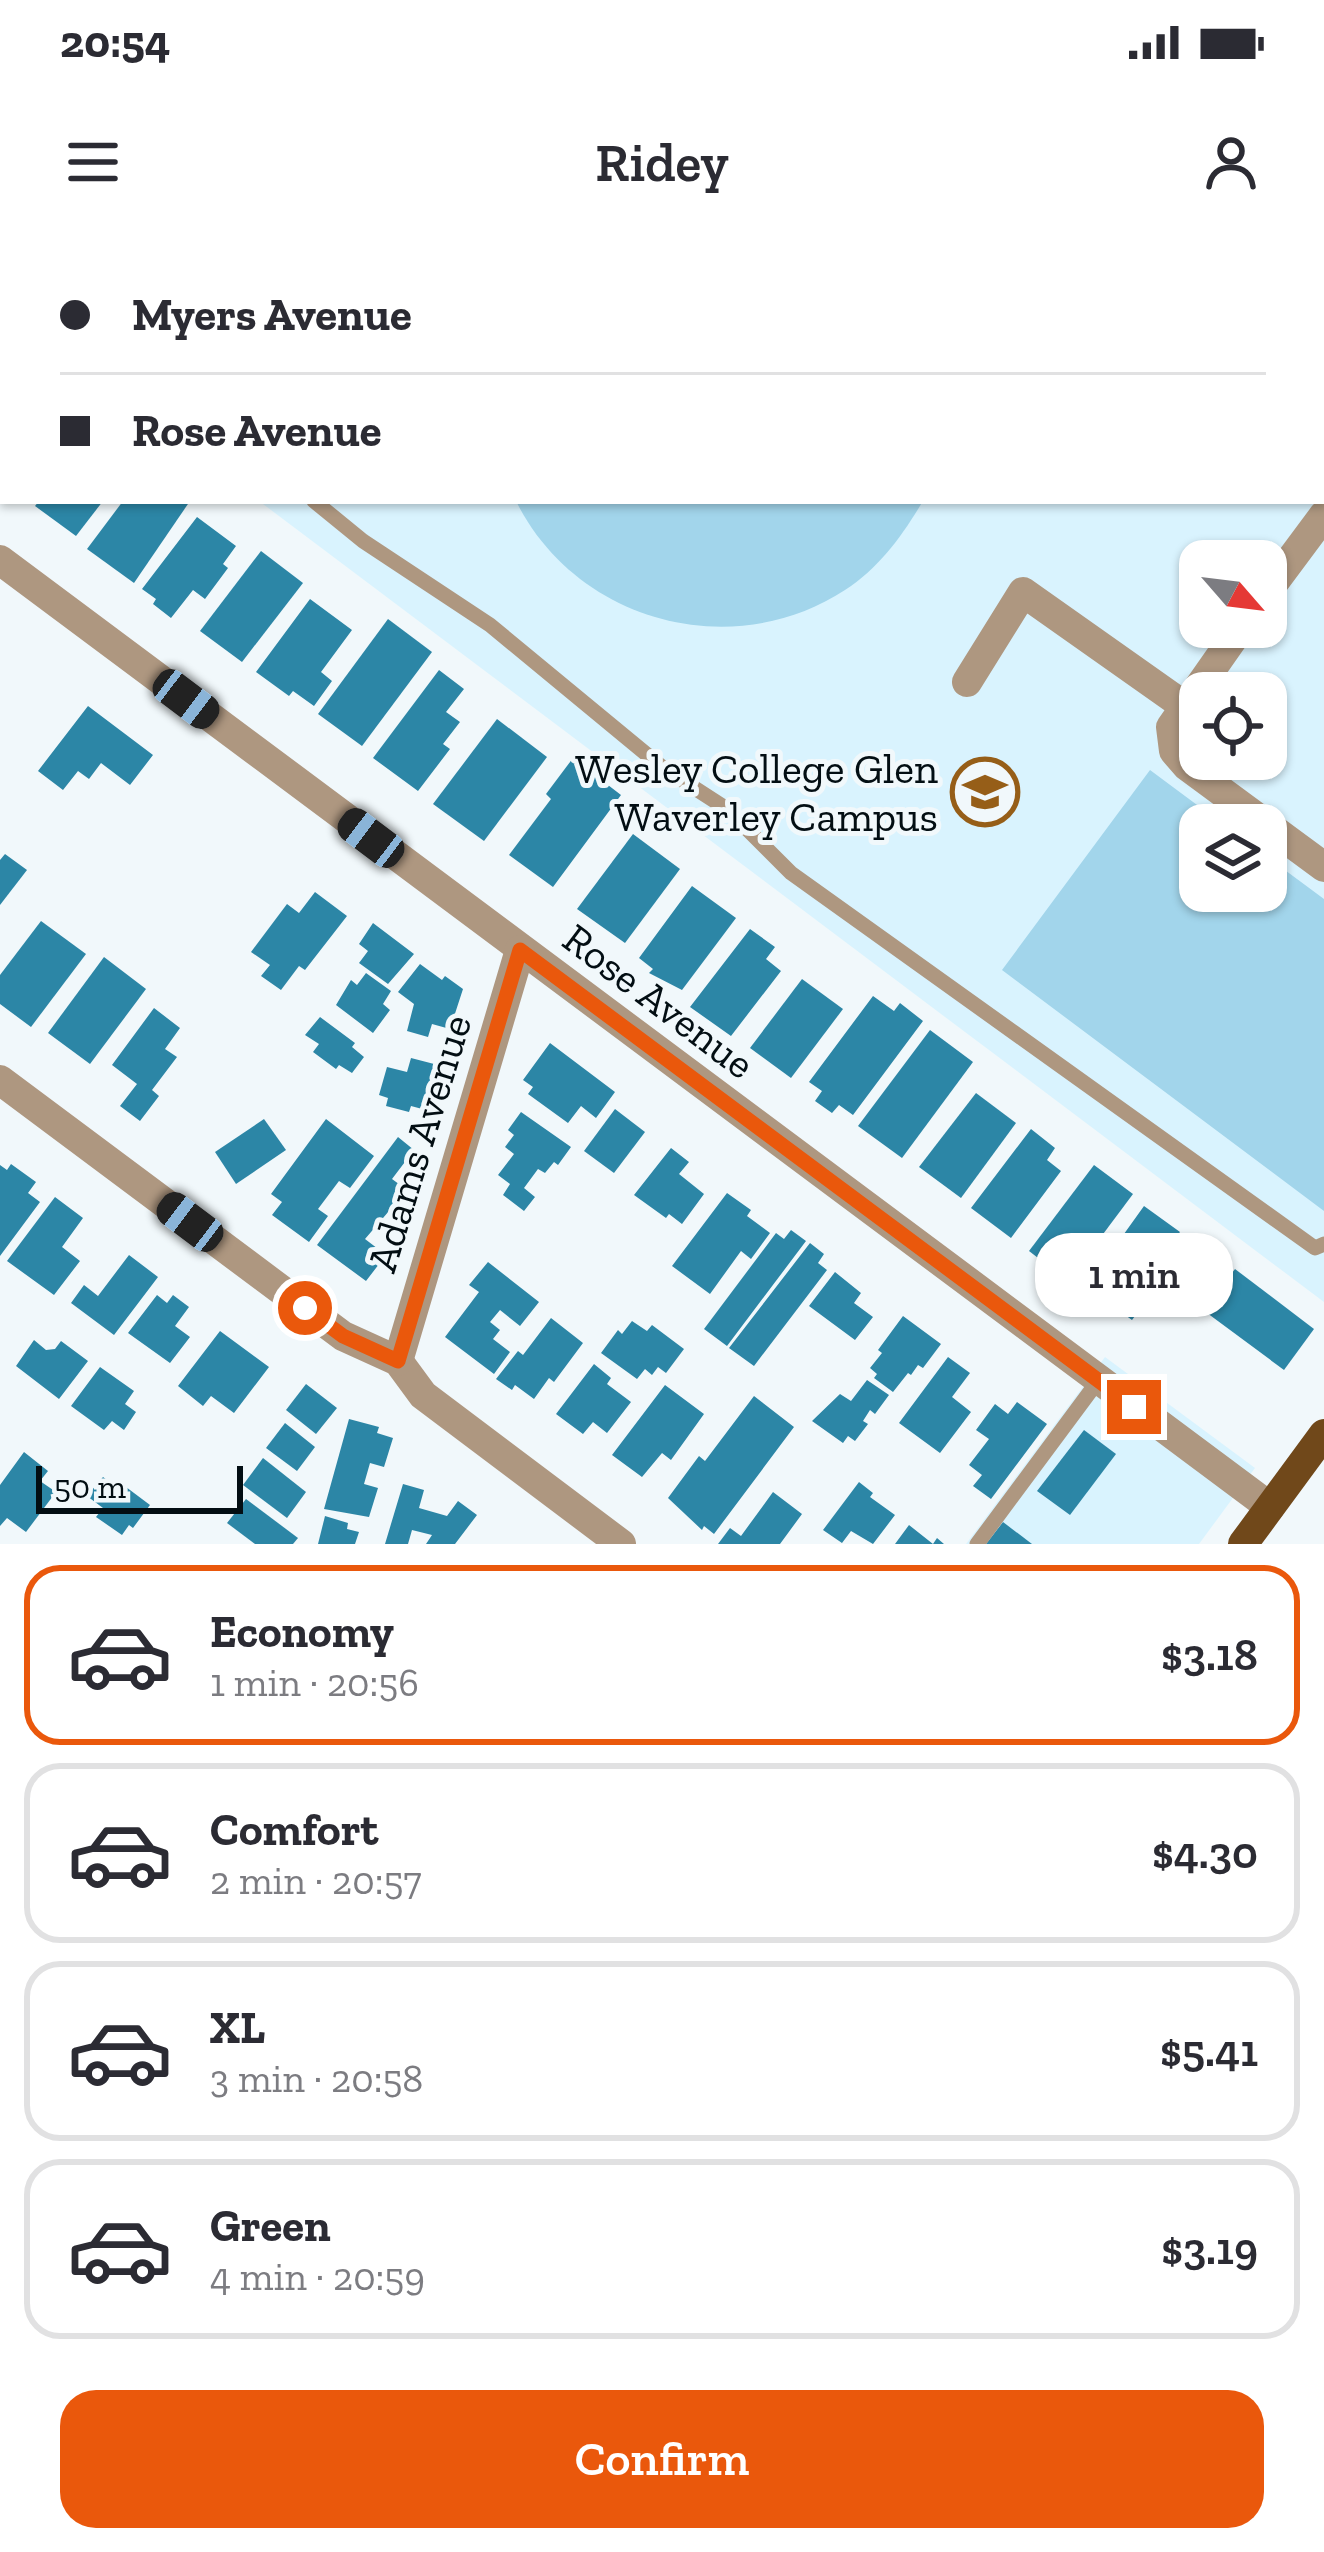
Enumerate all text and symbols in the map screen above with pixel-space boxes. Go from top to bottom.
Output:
text: 20:54 [60,15,170,69]
icon: menu [60,129,126,195]
icon: person [1198,129,1264,195]
text: Ridey [595,130,729,195]
text: Myers Avenue [132,288,412,342]
text: Rose Avenue [132,404,382,458]
north arrow [1179,540,1287,648]
map controls [1179,540,1287,912]
car [146,663,226,735]
button: locate [1179,672,1287,780]
place label: Wesley College Glen Waverley Campus [575,743,938,842]
school or university icon: Wesley College Glen Waverley Campus [950,757,1020,827]
car [331,802,411,874]
button: layers [1179,804,1287,912]
street label: Rose Avenue [553,912,765,1090]
street label: Adams Avenue [356,1008,482,1278]
car [150,1186,230,1258]
callout: 1 min [1035,1233,1233,1317]
text: 1 min [1088,1251,1180,1298]
route start [278,1281,332,1335]
route end [1107,1380,1161,1434]
scale bar [36,1460,243,1513]
text: 50 m [54,1467,126,1506]
icon: car [66,1601,174,1709]
text: Economy [210,1605,394,1659]
text: $3.18 [1161,1628,1258,1682]
text: 1 min · 20:56 [210,1659,419,1706]
icon: car [66,1799,174,1907]
text: Comfort [210,1803,378,1857]
text: $4.30 [1152,1826,1258,1880]
text: 2 min · 20:57 [210,1857,422,1904]
icon: car [66,1997,174,2105]
text: XL [210,2001,265,2055]
text: $5.41 [1160,2024,1258,2078]
text: 3 min · 20:58 [210,2055,423,2102]
icon: car [66,2195,174,2303]
text: Green [210,2199,331,2253]
text: $3.19 [1161,2222,1258,2276]
text: 4 min · 20:59 [210,2253,425,2300]
button: Confirm [60,2390,1264,2528]

